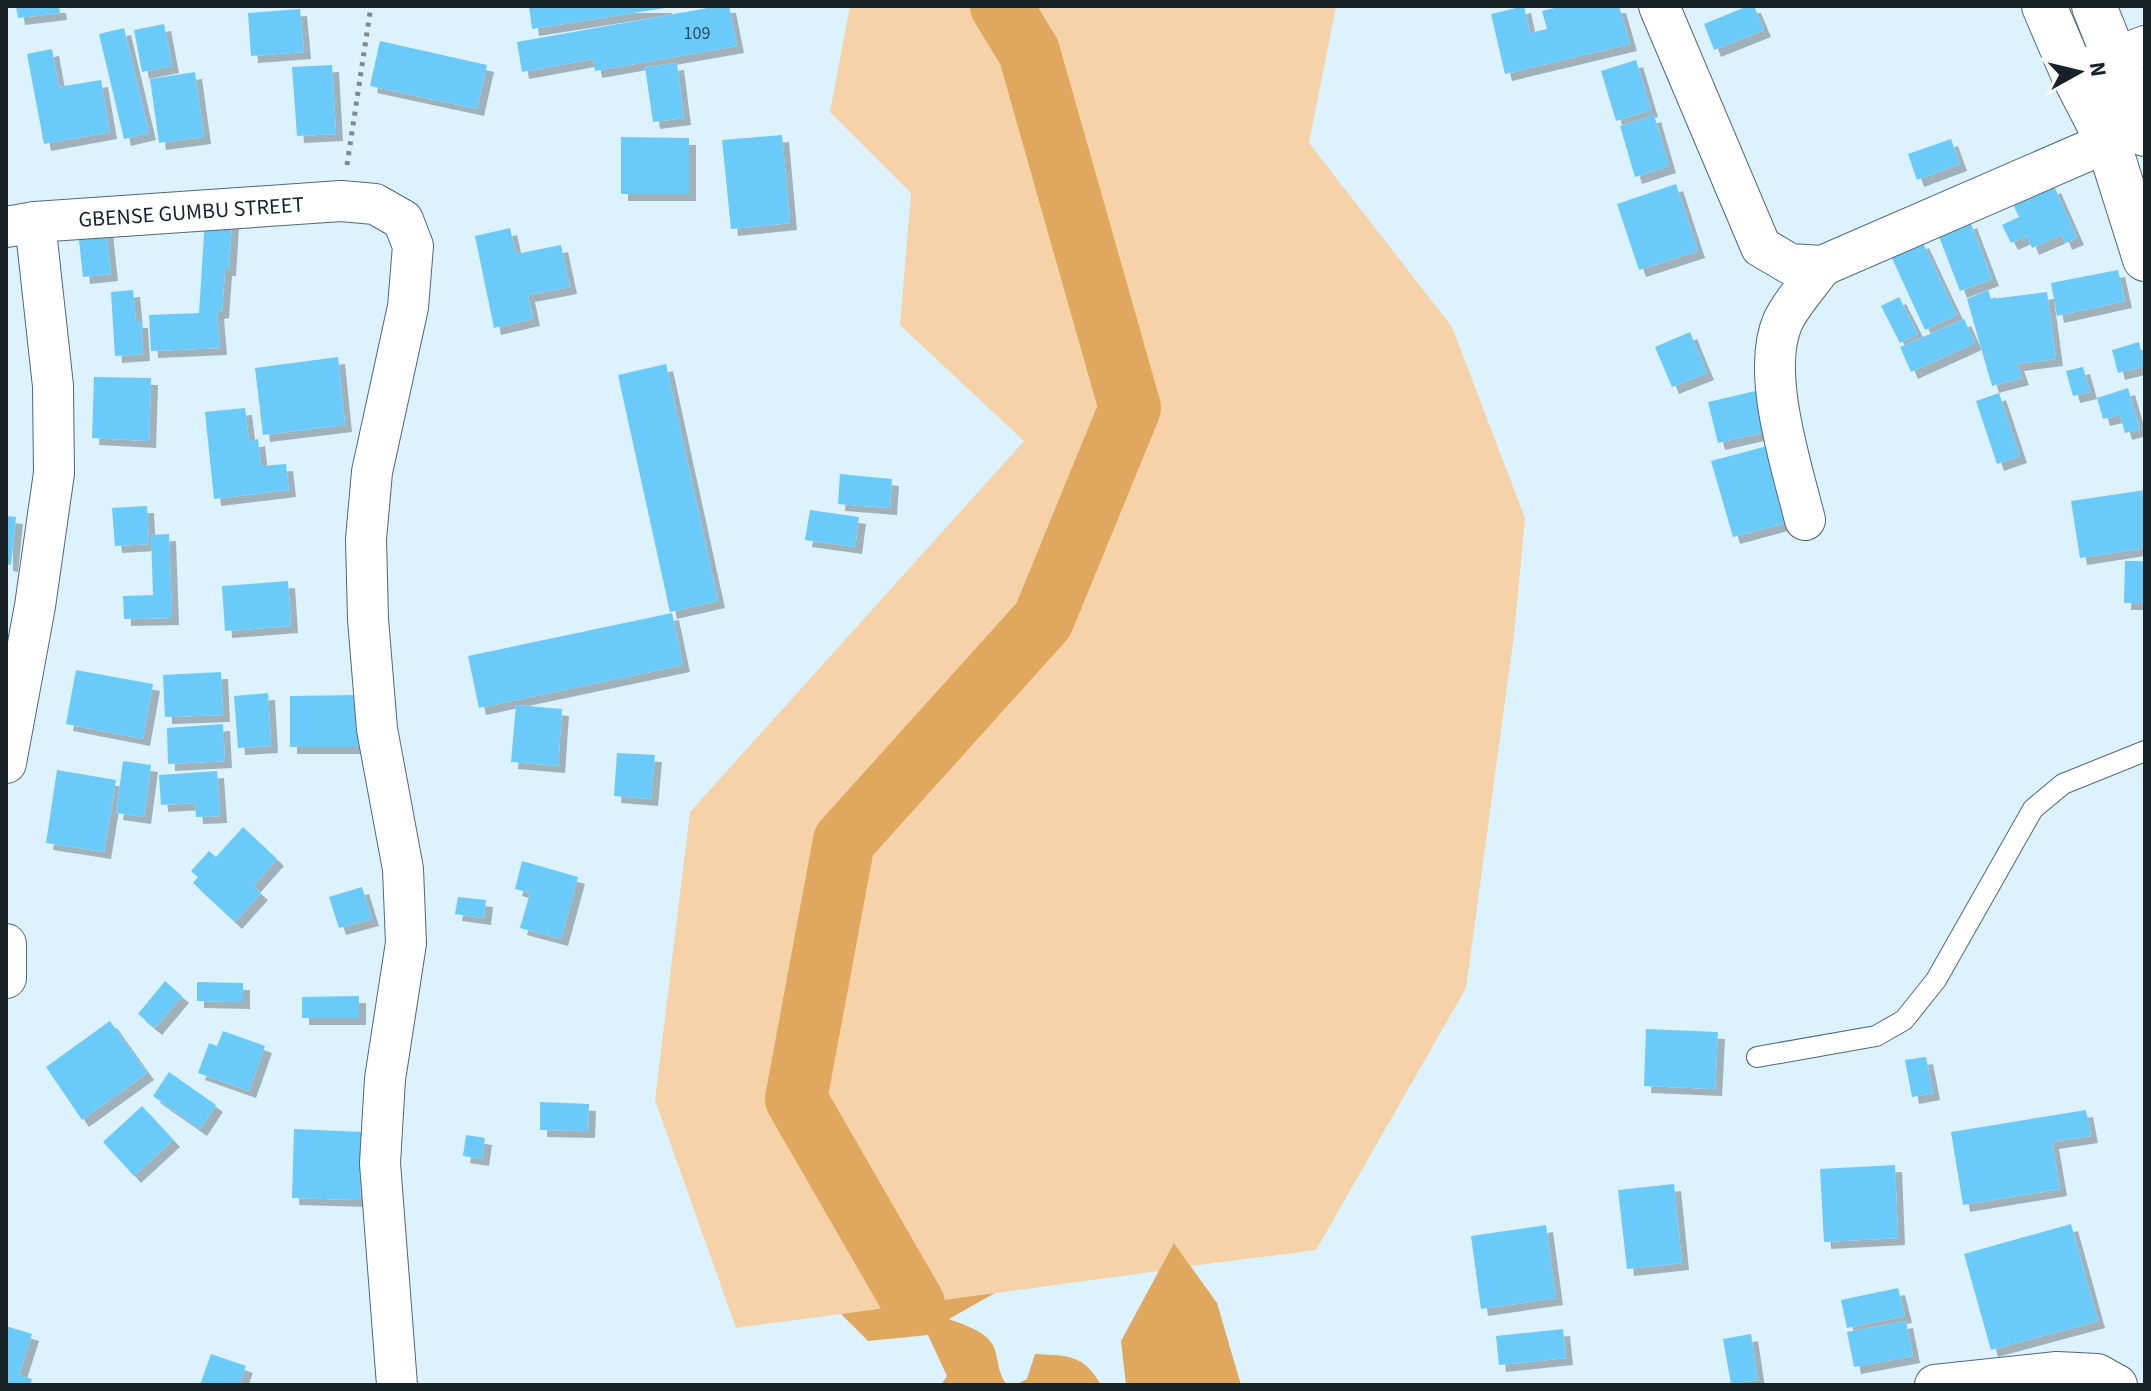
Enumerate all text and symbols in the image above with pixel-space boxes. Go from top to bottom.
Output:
house number: 109 [684,21,710,46]
north arrow [2039,32,2119,112]
text: N [2081,60,2115,79]
street label: GBENSE GUMBU STREET [77,189,305,236]

